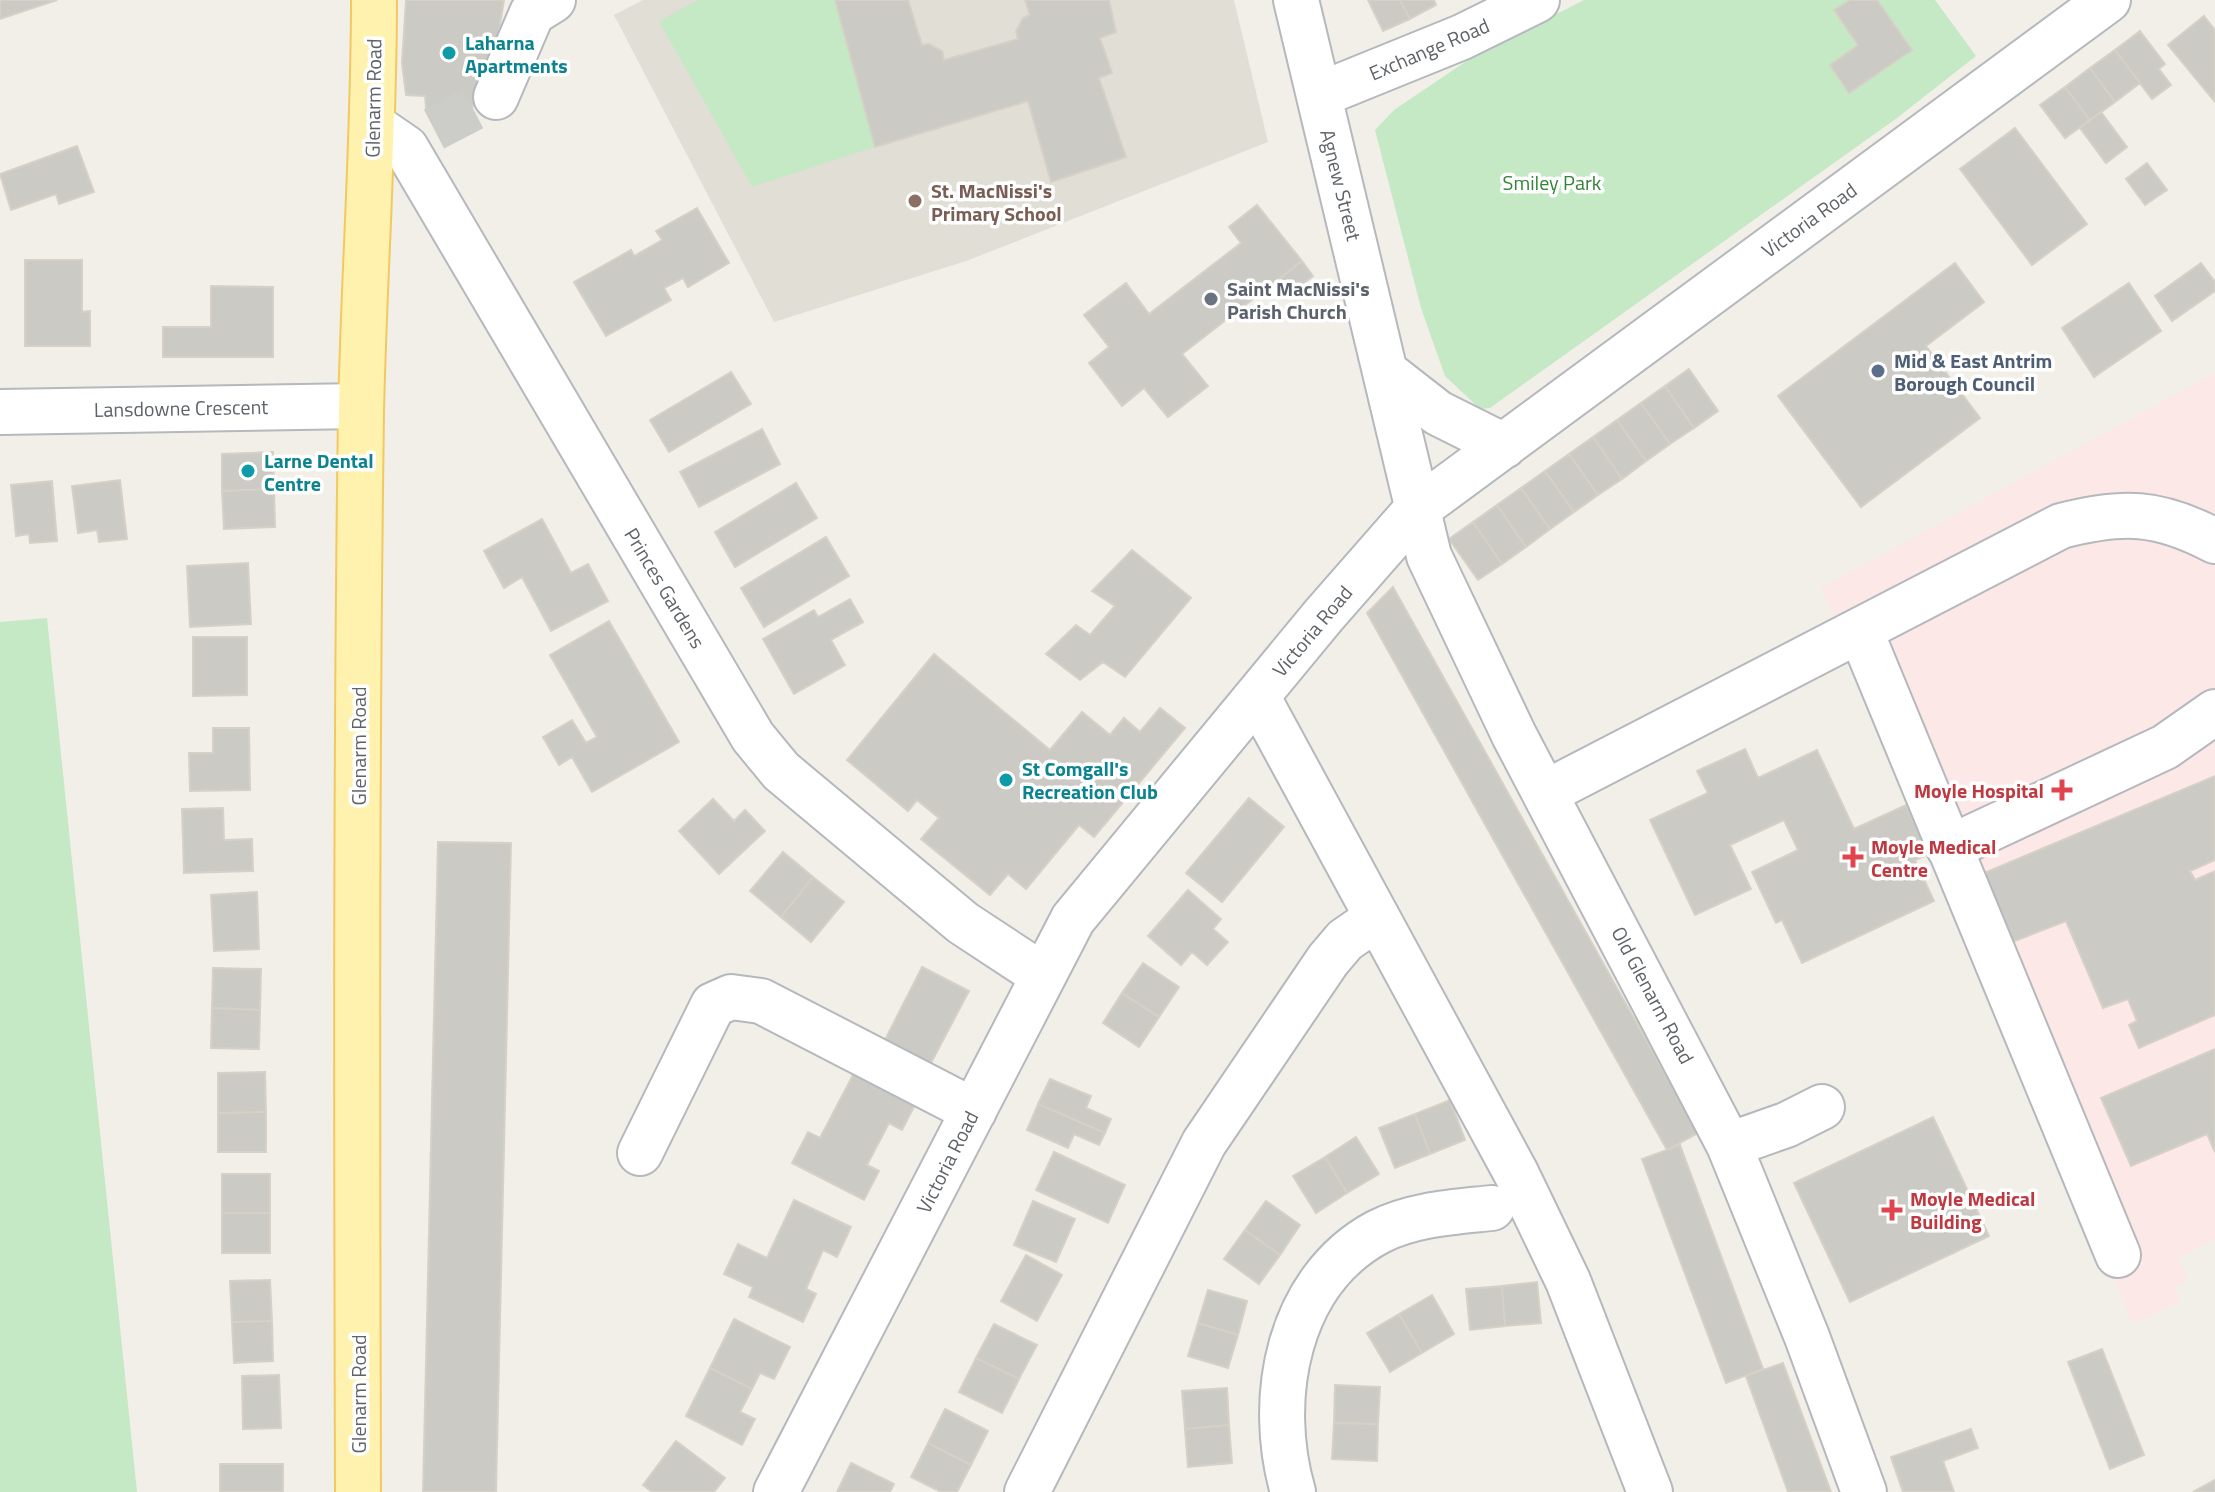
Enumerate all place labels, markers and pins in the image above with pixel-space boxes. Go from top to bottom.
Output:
place label: Laharna Apartments [465,27,568,81]
marker: Laharna Apartments [440,44,458,62]
place label: St. MacNissi's Primary School [931,175,1062,229]
marker: St. MacNissi's Primary School [906,192,924,210]
place label: Saint MacNissi's Parish Church [1227,273,1370,327]
marker: Saint MacNissi's Parish Church [1202,290,1220,308]
place label: Mid & East Antrim Borough Council [1894,345,2052,399]
marker: Mid & East Antrim Borough Council [1869,362,1887,380]
place label: Larne Dental Centre [264,445,374,499]
marker: Larne Dental Centre [239,462,257,480]
place label: St Comgall's Recreation Club [1022,753,1158,807]
marker: St Comgall's Recreation Club [997,771,1015,789]
place label: Moyle Hospital [1914,775,2044,806]
marker: Moyle Hospital [2051,779,2073,801]
place label: Moyle Medical Centre [1871,831,1996,885]
marker: Moyle Medical Centre [1842,846,1864,868]
place label: Moyle Medical Building [1910,1183,2035,1237]
marker: Moyle Medical Building [1881,1199,1903,1221]

